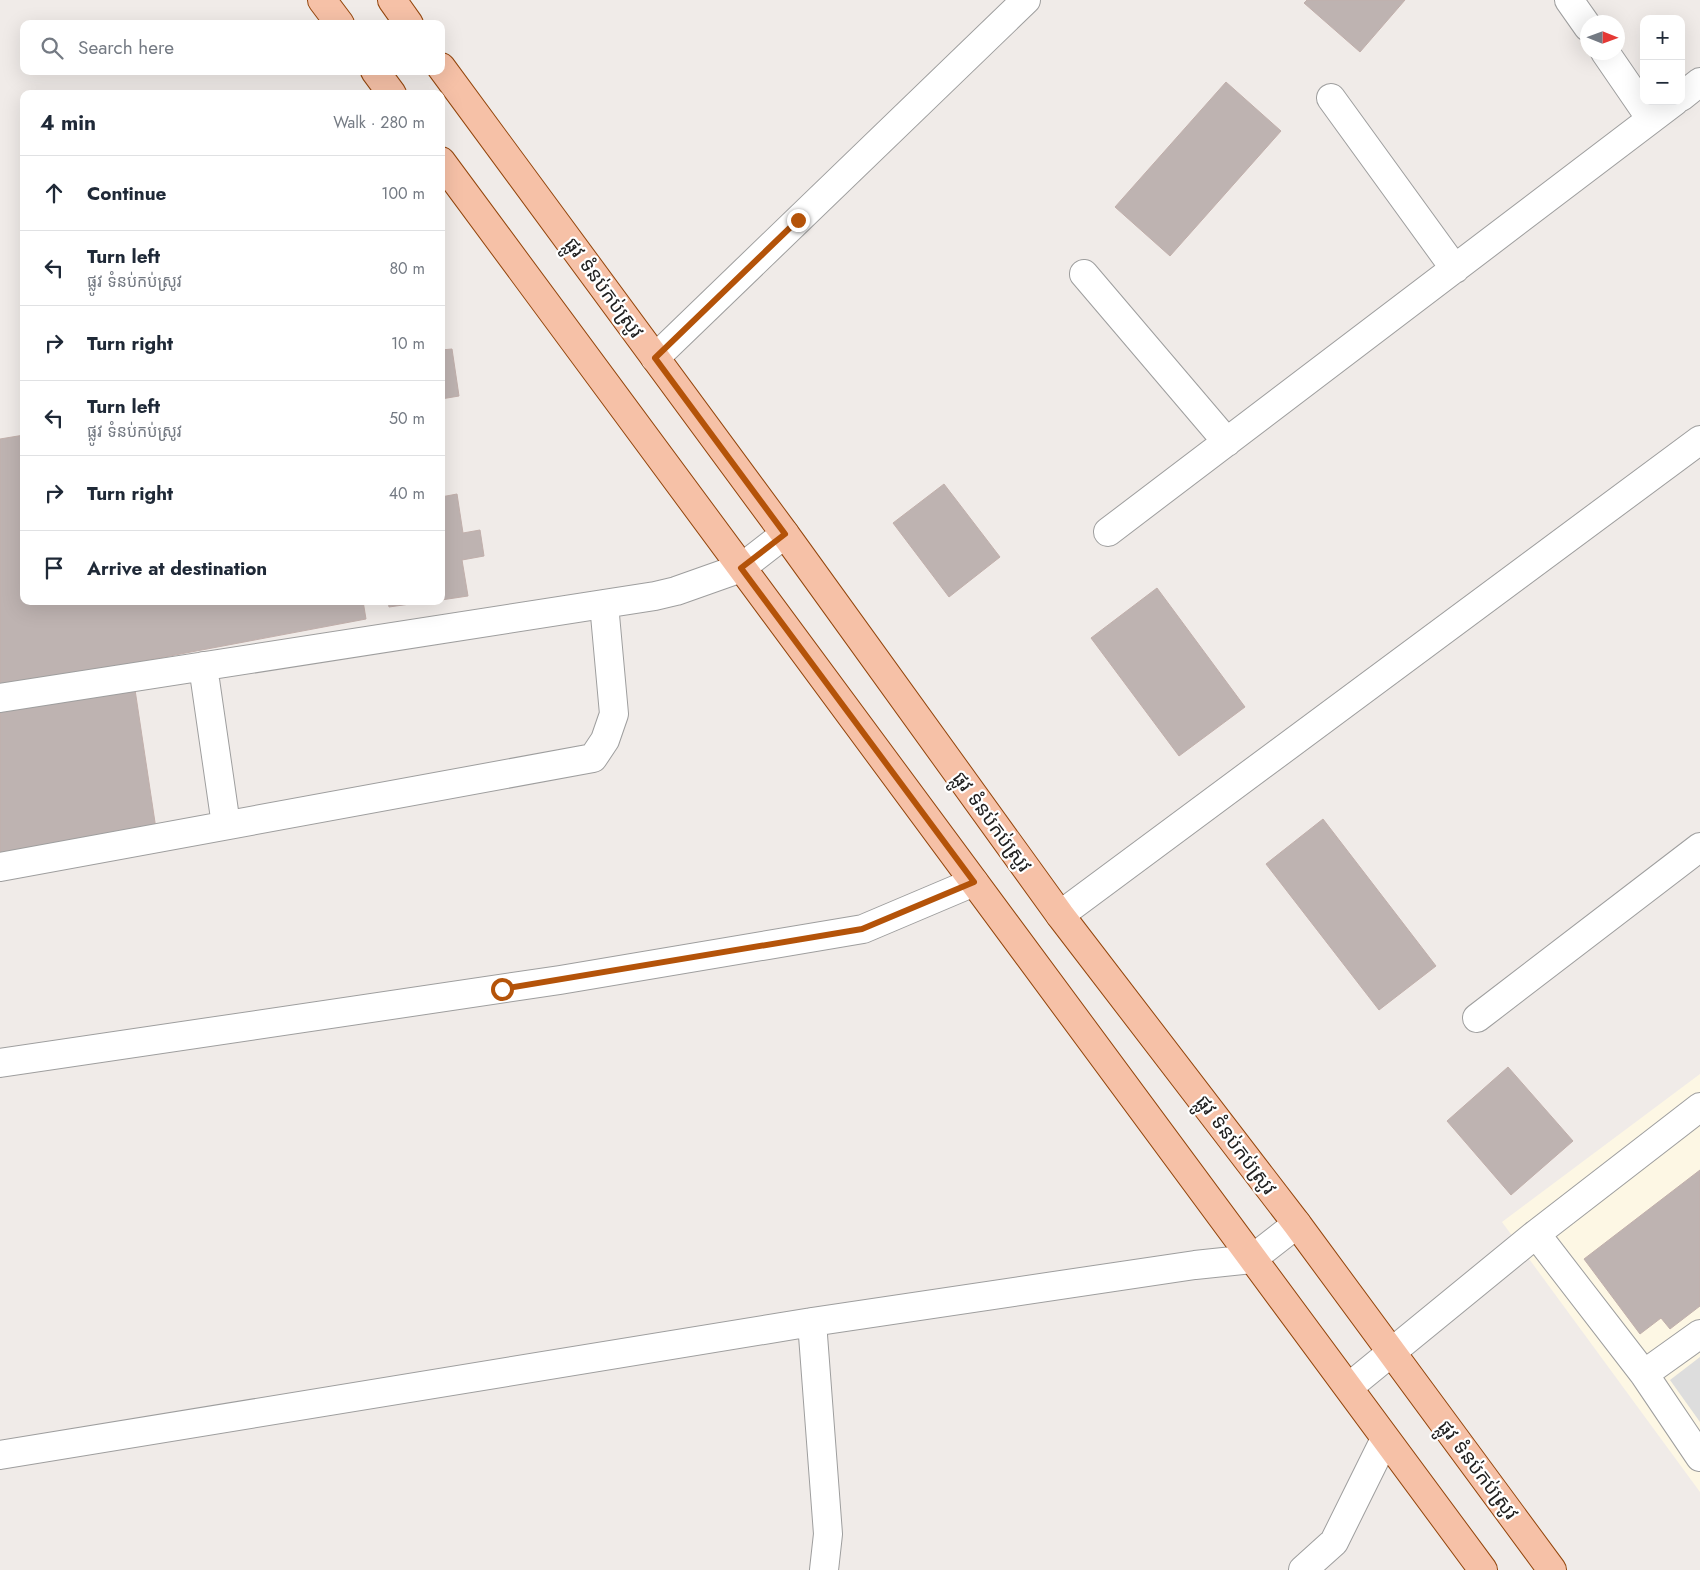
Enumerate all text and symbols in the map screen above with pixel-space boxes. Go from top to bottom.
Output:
north arrow [1580,15,1625,60]
map controls [1640,15,1685,105]
button: + [1640,15,1685,60]
search box [20,20,445,75]
icon: search [38,34,66,62]
text: Search here [78,34,174,61]
button: − [1640,60,1685,105]
text: 4 min [40,108,96,138]
text: Walk · 280 m [333,111,425,134]
icon: ahead [40,179,68,207]
text: Continue [87,180,166,207]
text: 100 m [381,182,425,205]
route end [787,209,810,232]
street label: ផ្លូវ ទំនប់កប់ស្រូវ [554,231,651,347]
text: Turn left [87,243,160,270]
icon: left [40,254,68,282]
text: 80 m [389,257,425,280]
text: ផ្លូវ ទំនប់កប់ស្រូវ [87,270,182,293]
icon: right [40,329,68,357]
text: Turn right [87,330,173,357]
text: 10 m [391,332,425,355]
text: Turn left [87,393,160,420]
icon: left [40,404,68,432]
text: 50 m [389,407,425,430]
text: ផ្លូវ ទំនប់កប់ស្រូវ [87,420,182,443]
icon: right [40,479,68,507]
text: Turn right [87,480,173,507]
text: 40 m [389,482,425,505]
icon: arrive [40,554,68,582]
text: Arrive at destination [87,555,267,582]
street label: ផ្លូវ ទំនប់កប់ស្រូវ [942,765,1039,881]
route start [491,978,514,1001]
street label: ផ្លូវ ទំនប់កប់ស្រូវ [1186,1089,1283,1204]
street label: ផ្លូវ ទំនប់កប់ស្រូវ [1428,1414,1525,1529]

